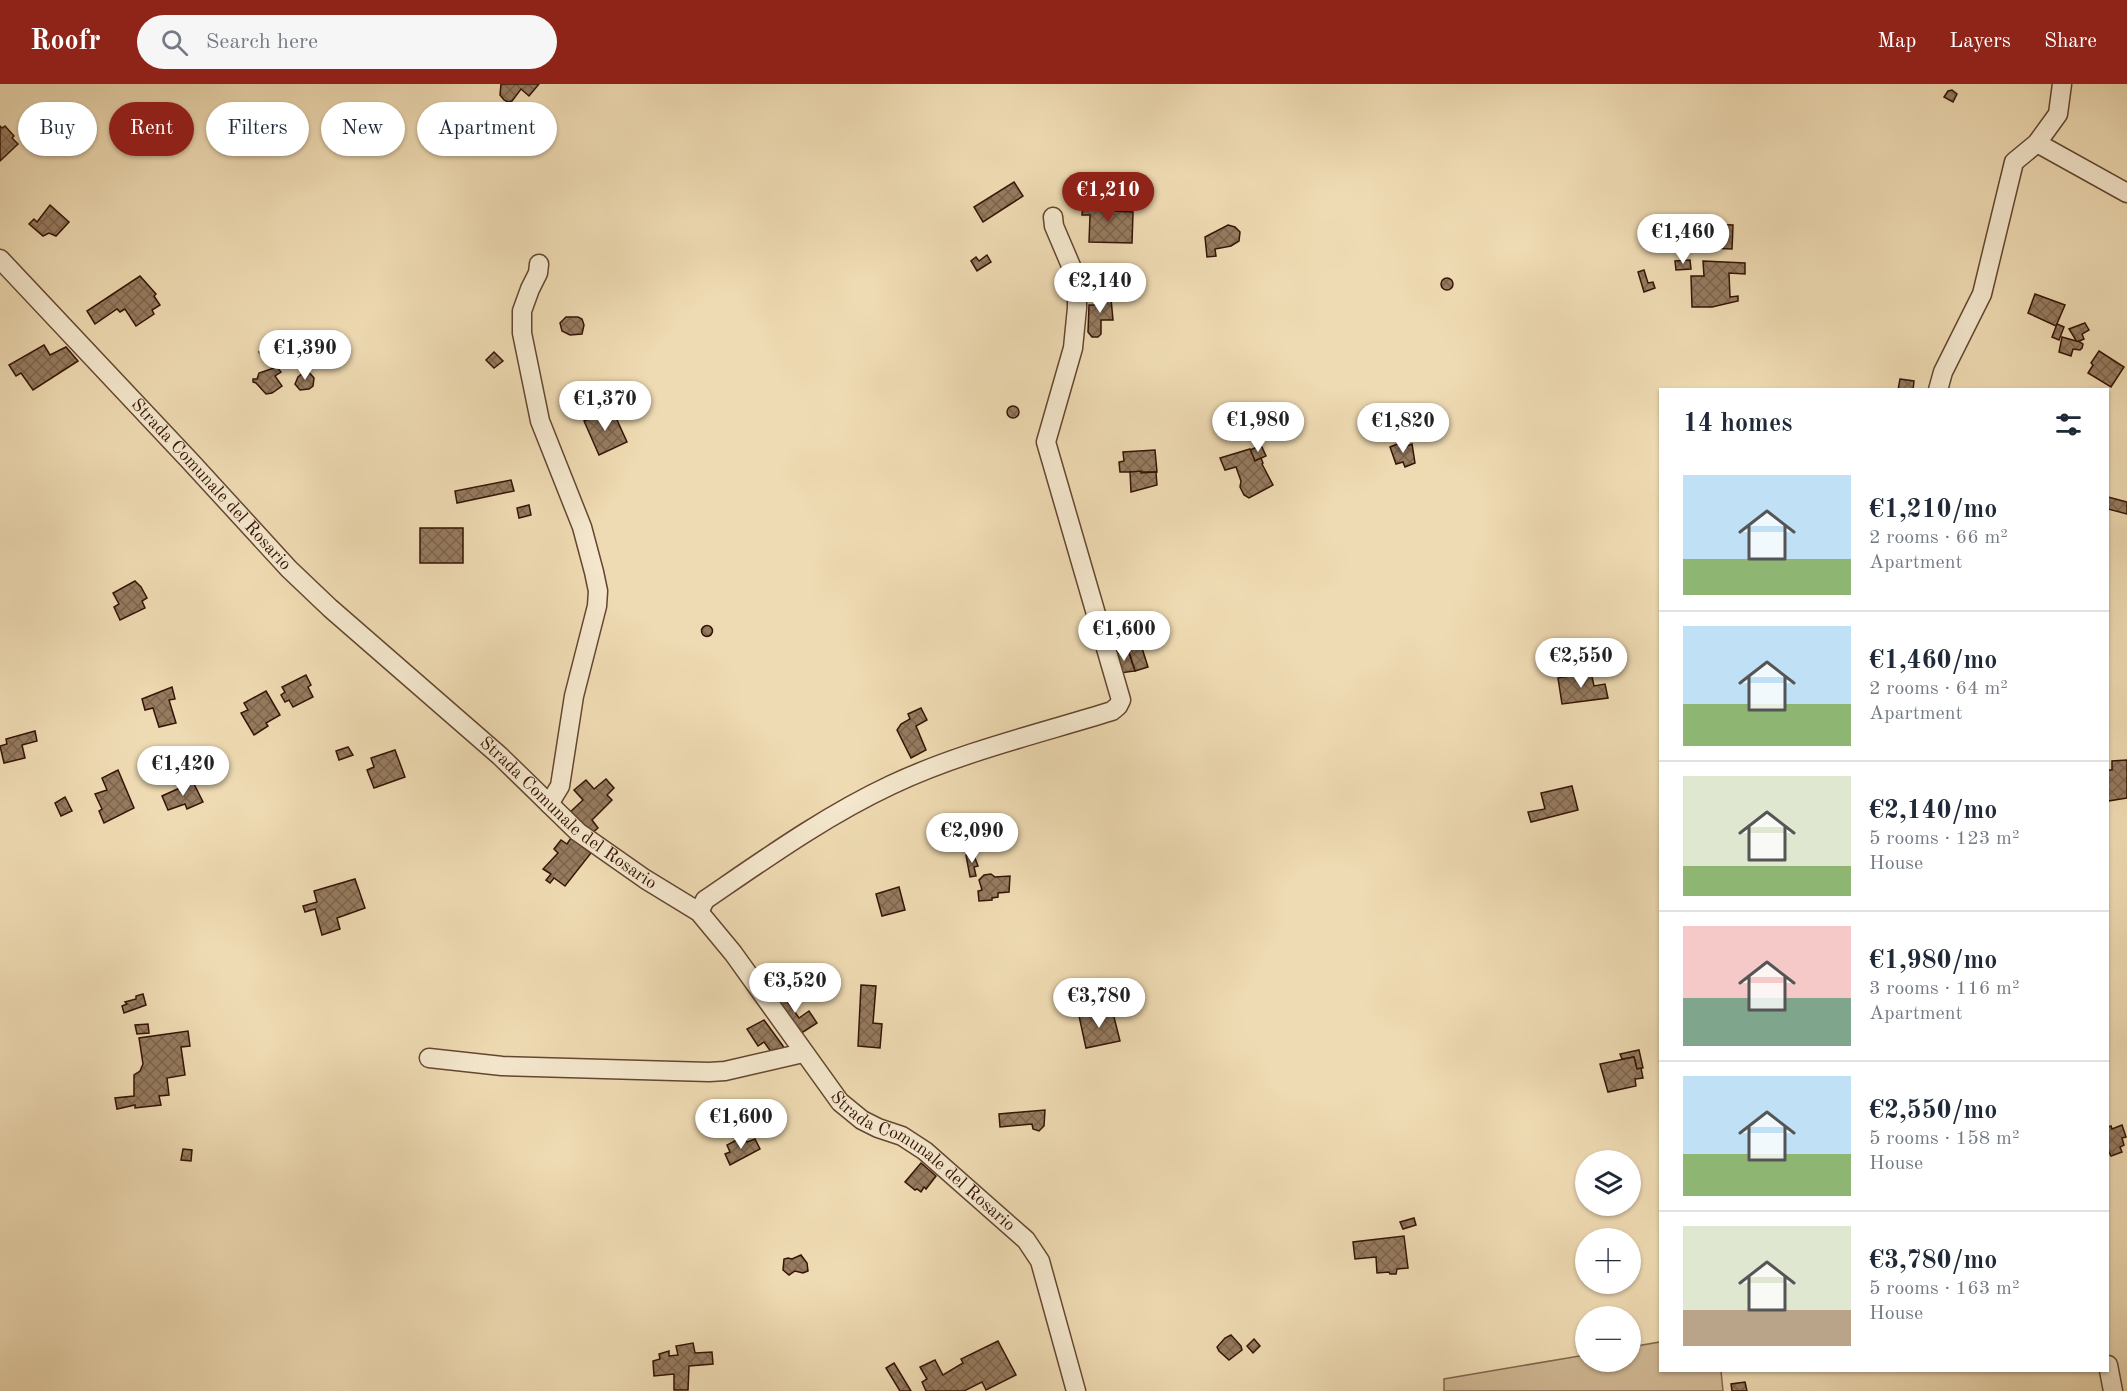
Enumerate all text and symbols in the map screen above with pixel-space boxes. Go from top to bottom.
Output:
search box [137,15,557,69]
icon: search [158,26,191,59]
text: Roofr [30,28,101,56]
text: Search here [206,31,318,53]
text: Map [1877,31,1916,52]
text: Layers [1949,31,2011,52]
text: Share [2044,31,2097,52]
chip: Buy [18,102,97,156]
chip: Rent [109,102,194,156]
chip: Filters [206,102,309,156]
chip: New [321,102,405,156]
chip: Apartment [417,102,557,156]
pin: €1,210 [1059,172,1157,223]
text: €1,210 [1076,181,1140,201]
pin: €1,460 [1634,214,1732,265]
text: €1,460 [1651,223,1715,243]
pin: €2,140 [1051,263,1149,314]
text: €2,140 [1068,272,1132,292]
pin: €1,390 [256,330,354,381]
text: €1,390 [273,339,337,359]
pin: €1,370 [556,381,654,432]
text: €1,370 [573,390,637,410]
street label: Strada Comunale del Rosario [128,396,295,574]
pin: €1,980 [1209,402,1307,453]
pin: €1,820 [1354,403,1452,454]
icon: filters [2052,408,2085,441]
text: €1,980 [1226,411,1290,431]
text: 14 homes [1683,411,1792,437]
text: €1,820 [1371,412,1435,432]
text: €1,210/mo [1869,497,1997,523]
icon: home [1731,499,1803,571]
text: 2 rooms · 66 m² [1869,528,2008,548]
text: Apartment [1869,553,1963,573]
pin: €1,600 [1075,611,1173,662]
text: €1,600 [1092,620,1156,640]
pin: €2,550 [1532,638,1630,689]
text: €2,550 [1549,647,1613,667]
text: €1,460/mo [1869,648,1997,674]
icon: home [1731,650,1803,722]
text: 2 rooms · 64 m² [1869,679,2008,699]
text: Apartment [1869,704,1963,724]
street label: Strada Comunale del Rosario [476,733,660,893]
pin: €1,420 [134,746,232,797]
text: €1,420 [151,755,215,775]
text: €2,140/mo [1869,798,1997,824]
icon: home [1731,800,1803,872]
pin: €2,090 [923,813,1021,864]
text: €2,090 [940,822,1004,842]
text: 5 rooms · 123 m² [1869,829,2019,849]
text: House [1869,854,1923,874]
text: €1,980/mo [1869,948,1997,974]
icon: home [1731,950,1803,1022]
pin: €3,520 [746,963,844,1014]
text: €3,520 [763,972,827,992]
pin: €3,780 [1050,978,1148,1029]
text: 3 rooms · 116 m² [1869,979,2019,999]
text: €3,780 [1067,987,1131,1007]
text: Apartment [1869,1004,1963,1024]
street label: Strada Comunale del Rosario [826,1088,1018,1235]
text: €2,550/mo [1869,1098,1997,1124]
pin: €1,600 [692,1099,790,1150]
icon: home [1731,1100,1803,1172]
text: €1,600 [709,1108,773,1128]
text: 5 rooms · 158 m² [1869,1129,2019,1149]
map controls [1575,1150,1641,1372]
button: layers [1575,1150,1641,1216]
text: House [1869,1154,1923,1174]
button: + [1575,1228,1641,1294]
text: €3,780/mo [1869,1248,1997,1274]
icon: home [1731,1250,1803,1322]
text: 5 rooms · 163 m² [1869,1279,2019,1299]
text: House [1869,1304,1923,1324]
button: − [1575,1306,1641,1372]

